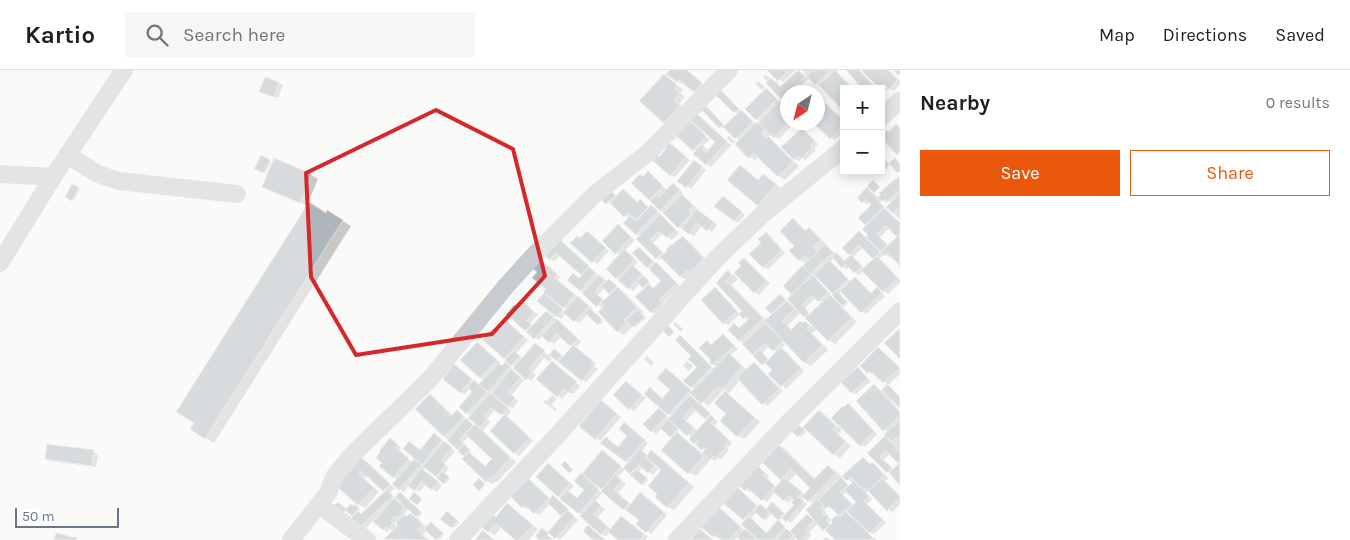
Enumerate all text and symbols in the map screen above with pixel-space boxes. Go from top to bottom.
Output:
search box [125,12,475,57]
text: Kartio [25,21,95,49]
icon: search [143,21,171,49]
text: Search here [183,24,285,46]
text: Map [1099,24,1135,46]
text: Directions [1163,24,1247,46]
text: Saved [1275,24,1325,46]
north arrow [780,85,825,130]
map controls [840,85,885,175]
button: + [840,85,885,130]
text: Nearby [920,91,990,115]
text: 0 results [1266,93,1330,112]
button: − [840,130,885,175]
button: Save [920,150,1120,196]
button: Share [1130,150,1330,196]
scale bar [15,505,119,528]
text: 50 m [22,508,55,525]

